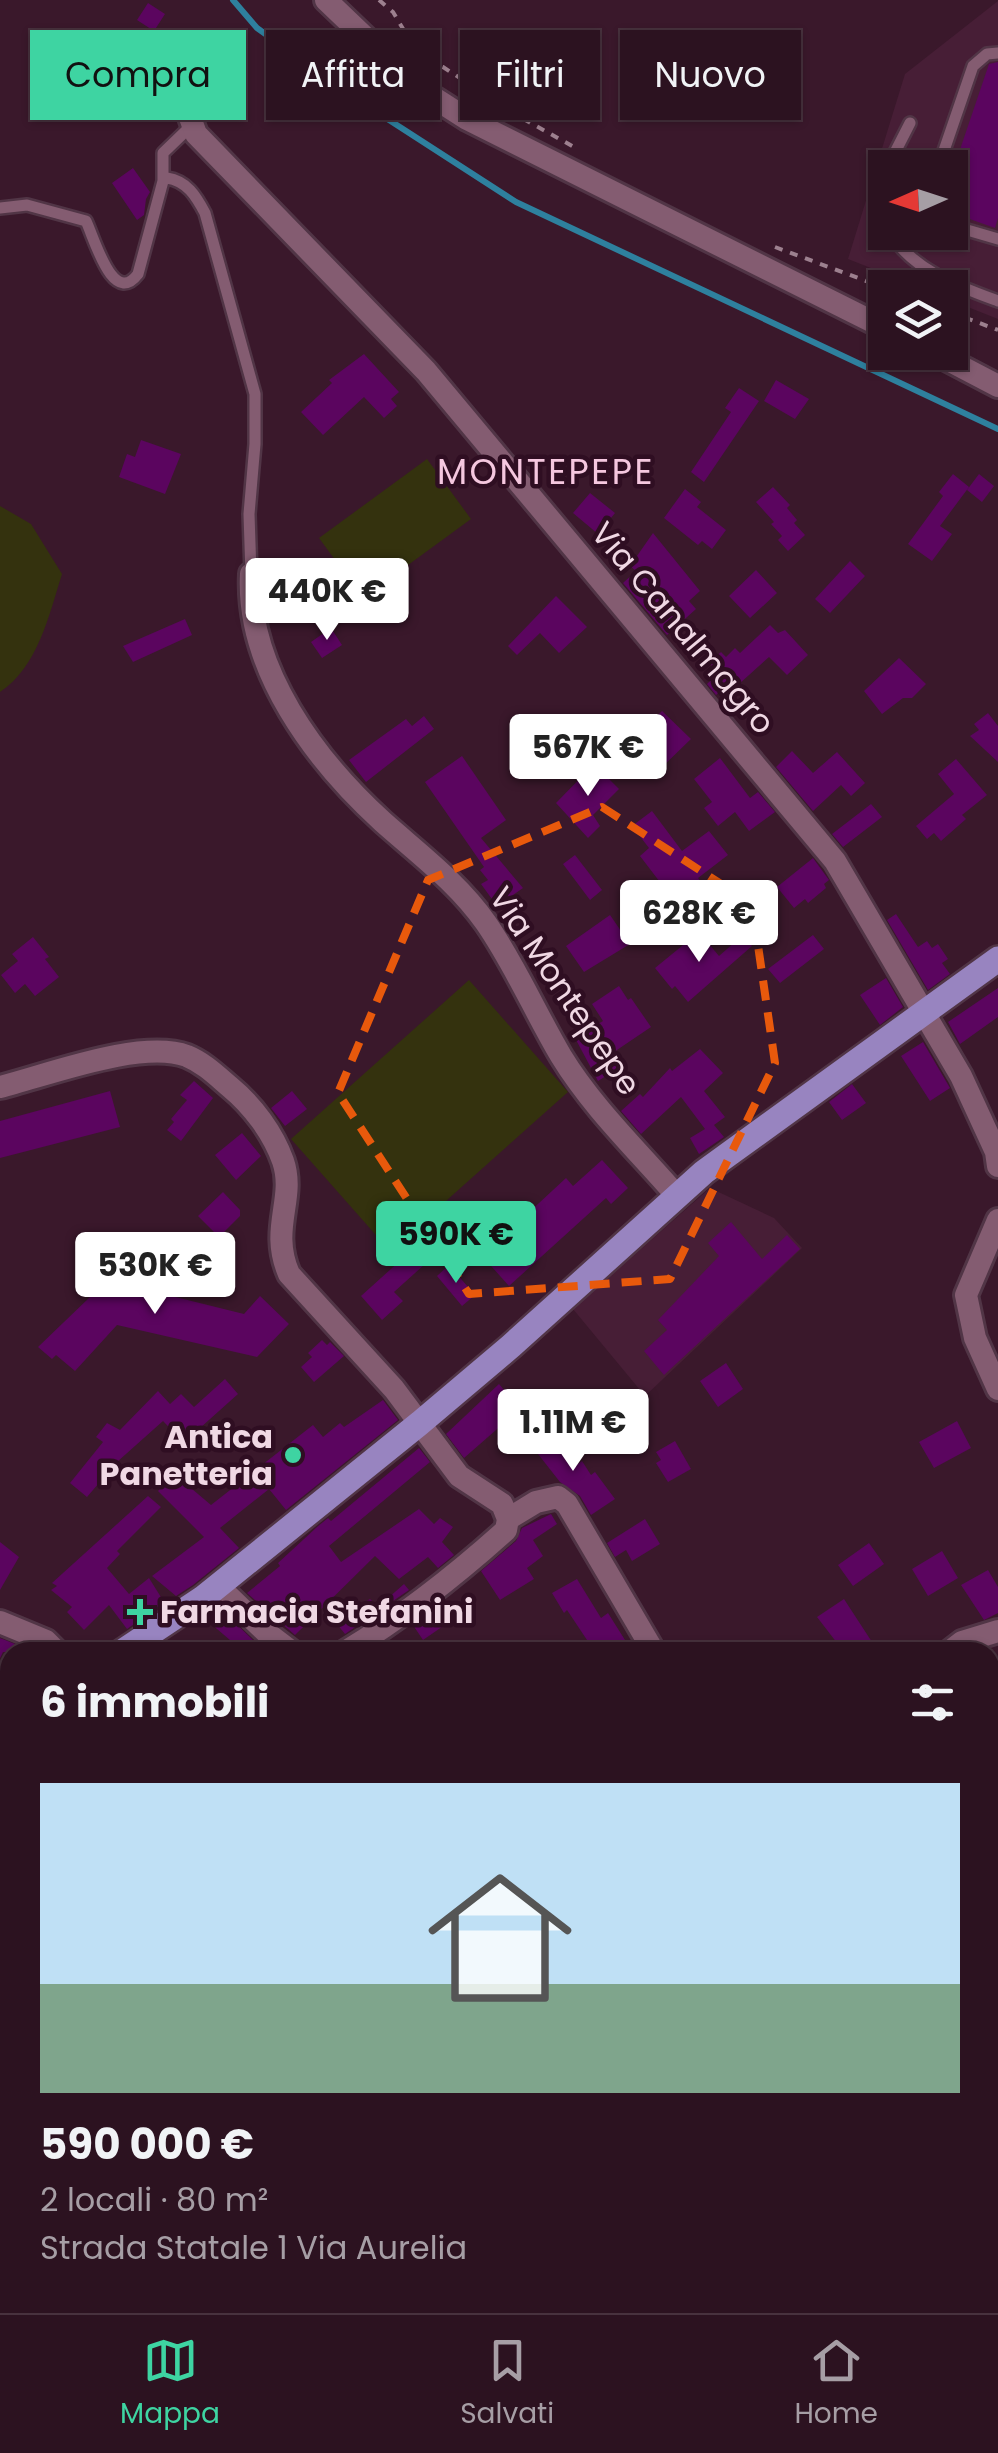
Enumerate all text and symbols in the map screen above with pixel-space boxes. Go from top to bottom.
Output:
chip: Compra [30,30,246,120]
chip: Affitta [266,30,440,120]
chip: Filtri [460,30,600,120]
chip: Nuovo [620,30,801,120]
north arrow [868,150,968,250]
map controls [868,150,968,370]
button: layers [868,270,968,370]
district label: MONTEPEPE [437,447,655,496]
street label: Via Canalmagro [581,512,786,744]
pin: 440K € [246,558,408,643]
text: 440K € [268,568,386,613]
pin: 567K € [507,714,669,799]
text: 567K € [532,724,644,769]
street label: Via Montepepe [479,878,652,1104]
pin: 628K € [618,880,780,965]
text: 628K € [642,890,756,935]
pin: 590K € [375,1201,537,1286]
text: 590K € [398,1211,514,1256]
pin: 530K € [74,1232,236,1317]
text: 530K € [97,1242,213,1287]
pin: 1.11M € [481,1389,665,1474]
text: 1.11M € [520,1399,626,1444]
place label: Antica Panetteria [99,1414,273,1496]
marker: Antica Panetteria [282,1444,304,1466]
place label: Farmacia Stefanini [160,1589,474,1634]
marker: Farmacia Stefanini [129,1601,151,1623]
text: 6 immobili [40,1673,269,1732]
icon: filters [905,1675,960,1730]
icon: home [410,1848,590,2028]
text: 590 000 € [40,2115,254,2174]
text: 2 locali · 80 m² [40,2177,268,2222]
text: Strada Statale 1 Via Aurelia [40,2225,467,2270]
tab: Mappa [120,2333,220,2435]
tab: Salvati [460,2333,554,2435]
tab: Home [794,2333,878,2435]

